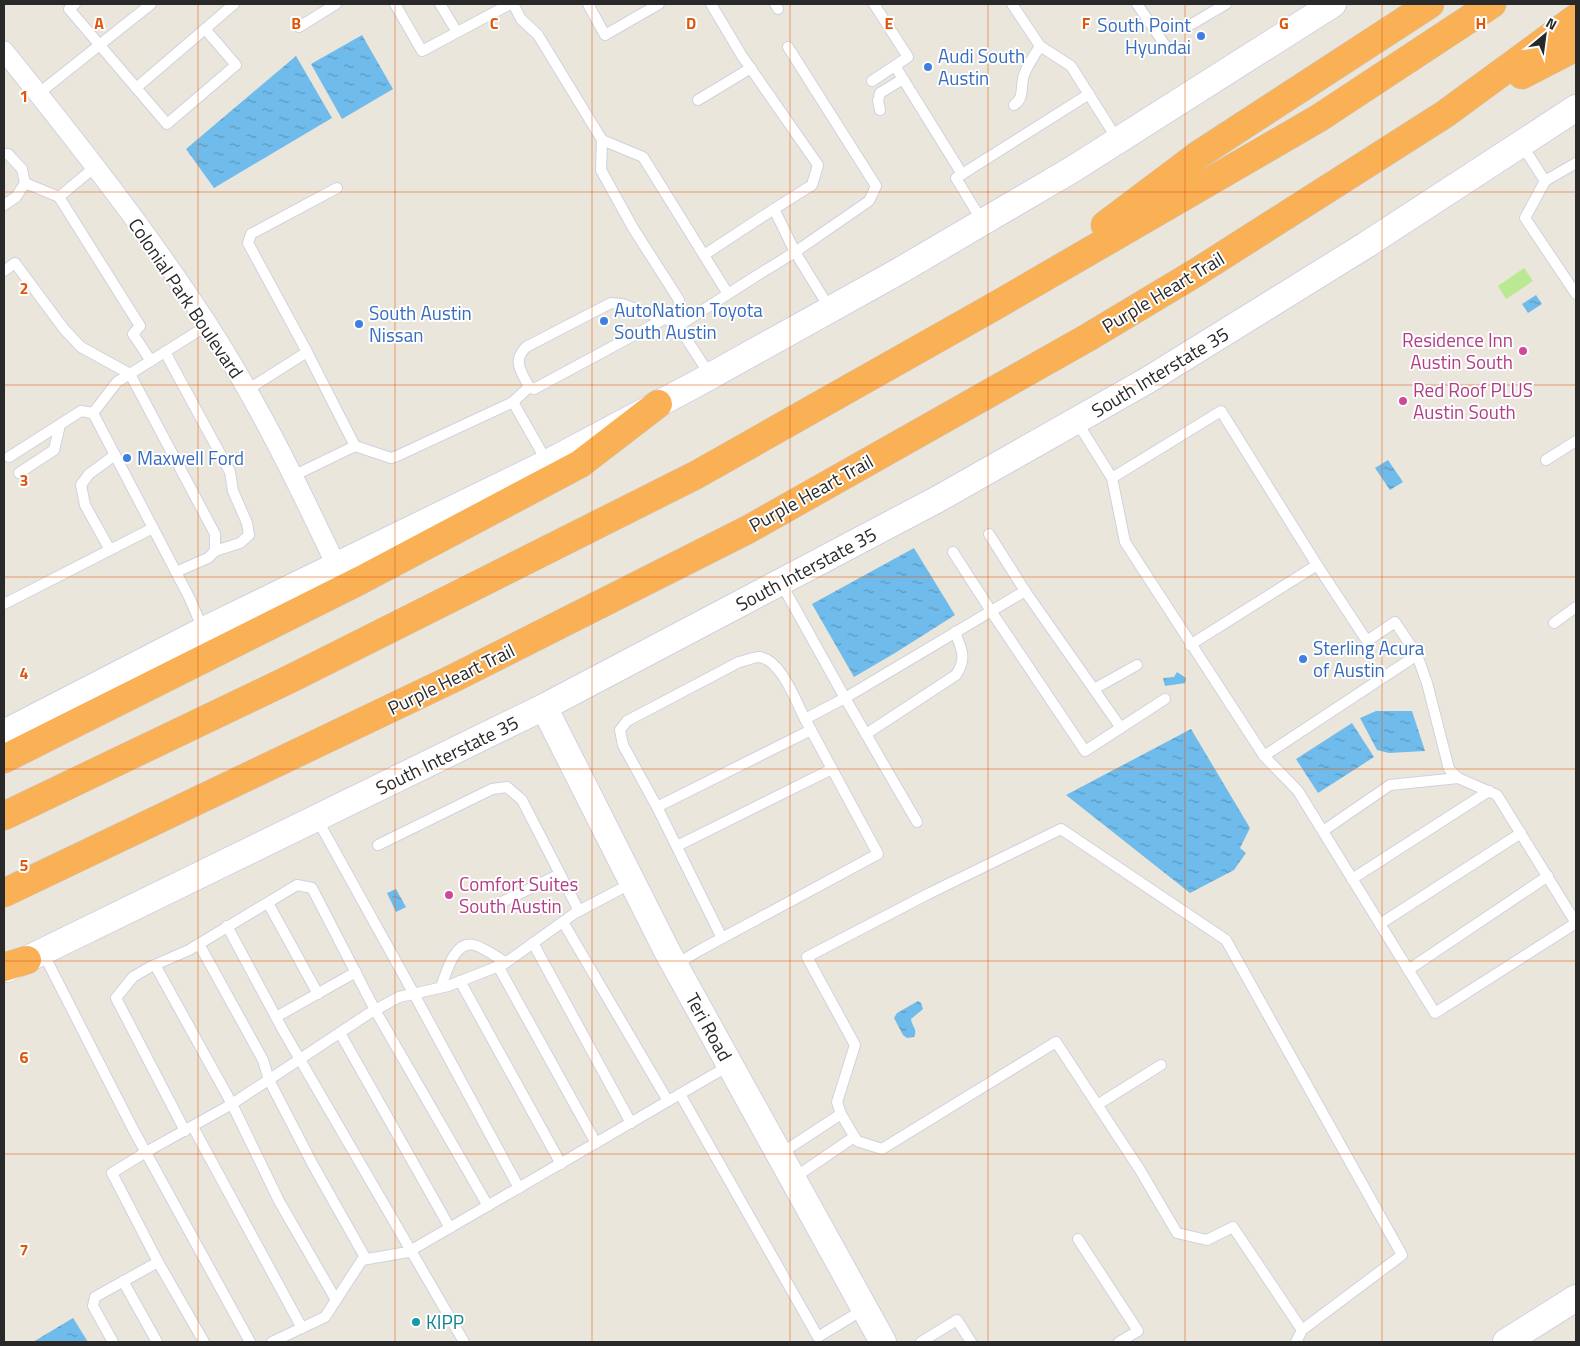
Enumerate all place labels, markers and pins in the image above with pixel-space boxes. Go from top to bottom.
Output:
place label: South Point Hyundai [1097,10,1191,61]
marker: South Point Hyundai [1195,30,1207,42]
place label: Audi South Austin [938,41,1025,92]
marker: Audi South Austin [922,61,934,73]
place label: AutoNation Toyota South Austin [614,295,763,346]
place label: South Austin Nissan [369,298,472,349]
marker: AutoNation Toyota South Austin [598,315,610,327]
marker: South Austin Nissan [353,318,365,330]
place label: Residence Inn Austin South [1402,325,1513,376]
marker: Residence Inn Austin South [1517,345,1529,357]
place label: Red Roof PLUS Austin South [1413,375,1533,426]
marker: Red Roof PLUS Austin South [1397,395,1409,407]
place label: Maxwell Ford [137,443,244,472]
marker: Maxwell Ford [121,452,133,464]
place label: Sterling Acura of Austin [1313,633,1425,684]
marker: Sterling Acura of Austin [1297,653,1309,665]
place label: Comfort Suites South Austin [459,869,578,920]
marker: Comfort Suites South Austin [443,889,455,901]
place label: KIPP [426,1307,464,1336]
marker: KIPP [410,1316,422,1328]

